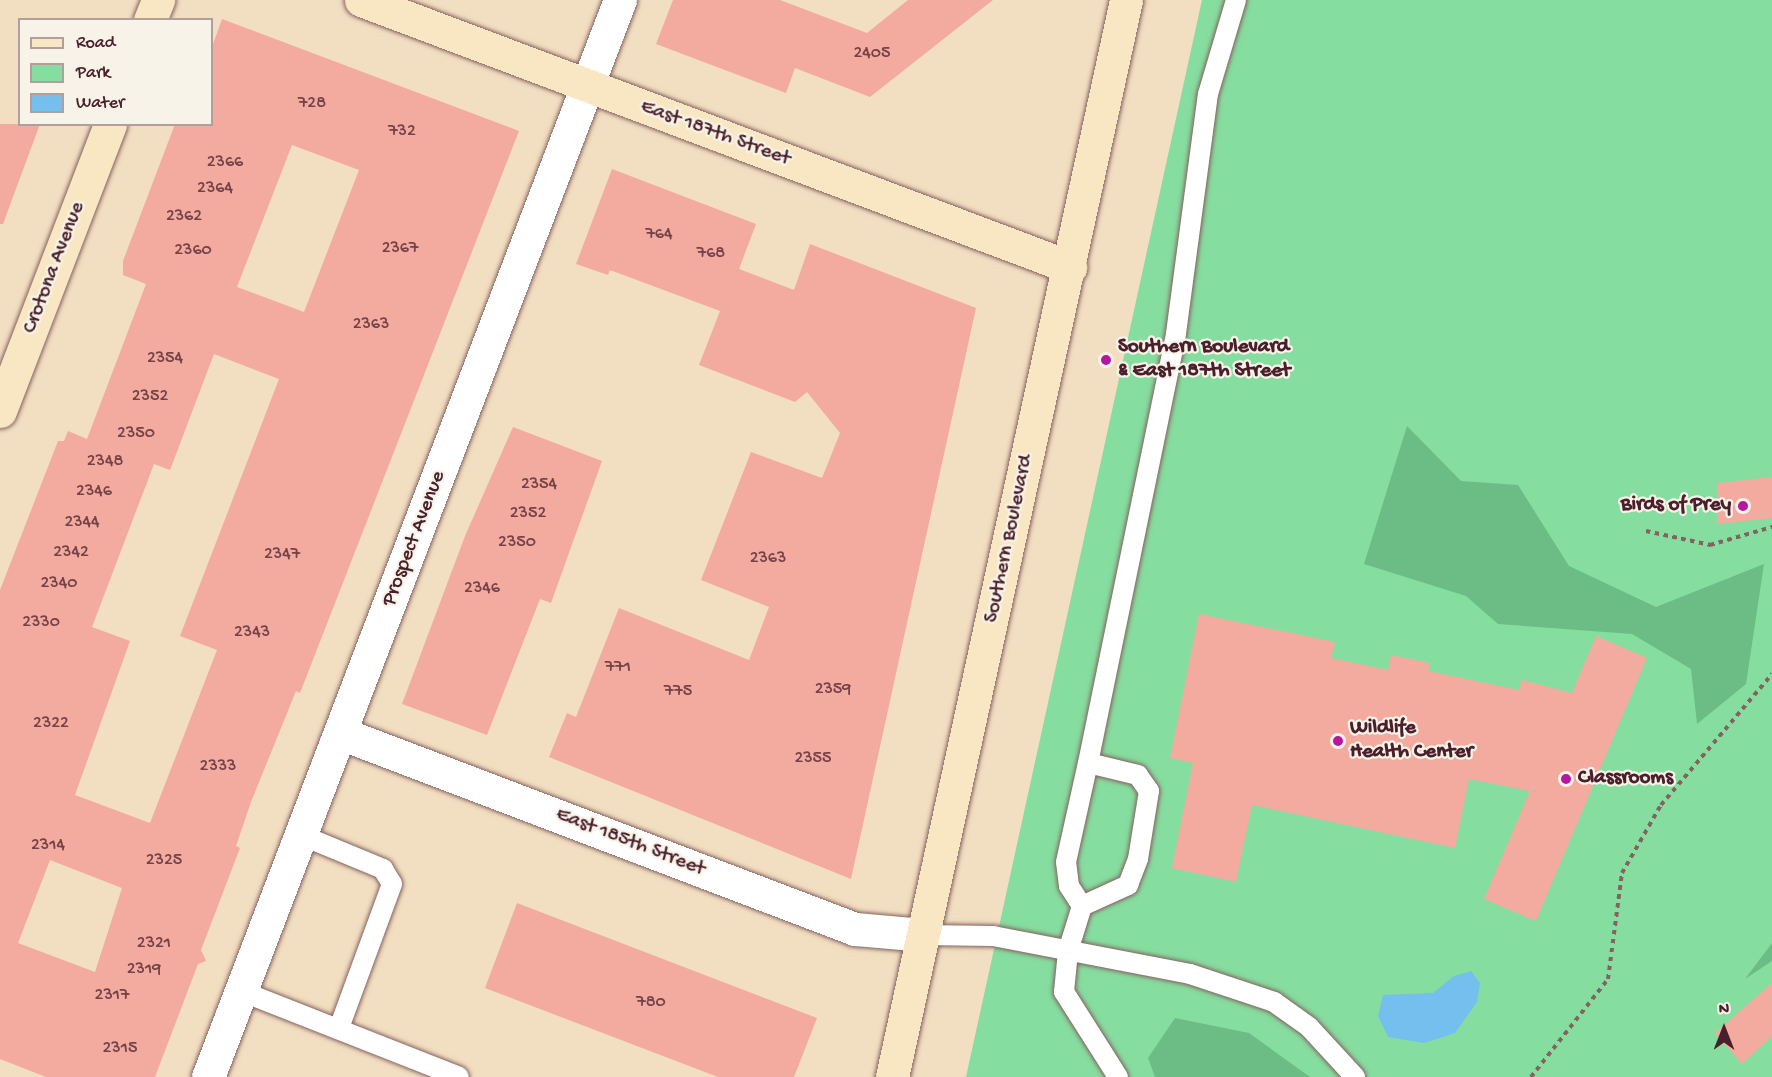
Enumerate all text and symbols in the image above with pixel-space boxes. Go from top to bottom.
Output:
legend [18,18,213,126]
text: Road [76,33,115,54]
house number: 2405 [853,43,891,65]
text: Park [76,63,110,84]
text: Water [76,93,124,114]
house number: 728 [298,93,326,115]
street label: East 187th Street [637,95,793,173]
house number: 732 [388,121,416,143]
house number: 2366 [207,152,243,174]
house number: 2364 [197,178,233,200]
street label: Crotona Avenue [18,199,92,337]
house number: 2362 [166,206,202,228]
house number: 764 [646,224,672,246]
house number: 2367 [382,238,418,260]
house number: 2360 [174,240,212,262]
house number: 768 [697,243,725,265]
house number: 2363 [353,314,389,336]
place label: Southern Boulevard & East 187th Street [1118,335,1290,385]
house number: 2354 [147,348,183,370]
marker: Southern Boulevard & East 187th Street [1099,353,1113,367]
house number: 2352 [132,386,168,408]
house number: 2350 [117,423,155,445]
house number: 2348 [87,451,123,473]
street label: Southern Boulevard [980,453,1040,625]
street label: Prospect Avenue [378,468,452,610]
house number: 2354 [521,474,557,496]
house number: 2346 [76,481,112,503]
place label: Birds of Prey [1621,493,1731,519]
marker: Birds of Prey [1736,499,1750,513]
house number: 2352 [510,503,546,525]
house number: 2344 [64,512,100,534]
house number: 2350 [498,532,536,554]
house number: 2342 [53,542,89,564]
house number: 2347 [264,544,300,566]
house number: 2363 [750,548,786,570]
house number: 2340 [41,573,77,595]
house number: 2346 [464,578,500,600]
house number: 2330 [22,612,60,634]
house number: 2343 [234,622,270,644]
house number: 771 [605,657,631,679]
house number: 2359 [815,679,851,701]
house number: 775 [664,681,692,703]
house number: 2322 [33,713,69,735]
place label: Wildlife Health Center [1350,716,1473,766]
marker: Wildlife Health Center [1331,734,1345,748]
house number: 2355 [794,748,832,770]
house number: 2333 [200,756,236,778]
place label: Classrooms [1578,766,1673,792]
marker: Classrooms [1559,772,1573,786]
street label: East 185th Street [552,803,708,883]
house number: 2314 [31,835,65,857]
house number: 2325 [146,850,182,872]
house number: 2321 [137,933,171,955]
house number: 2319 [127,959,161,981]
house number: 2317 [95,985,129,1007]
house number: 780 [636,992,666,1014]
north arrow [1694,999,1754,1059]
text: N [1719,1001,1729,1020]
house number: 2315 [103,1038,137,1060]

